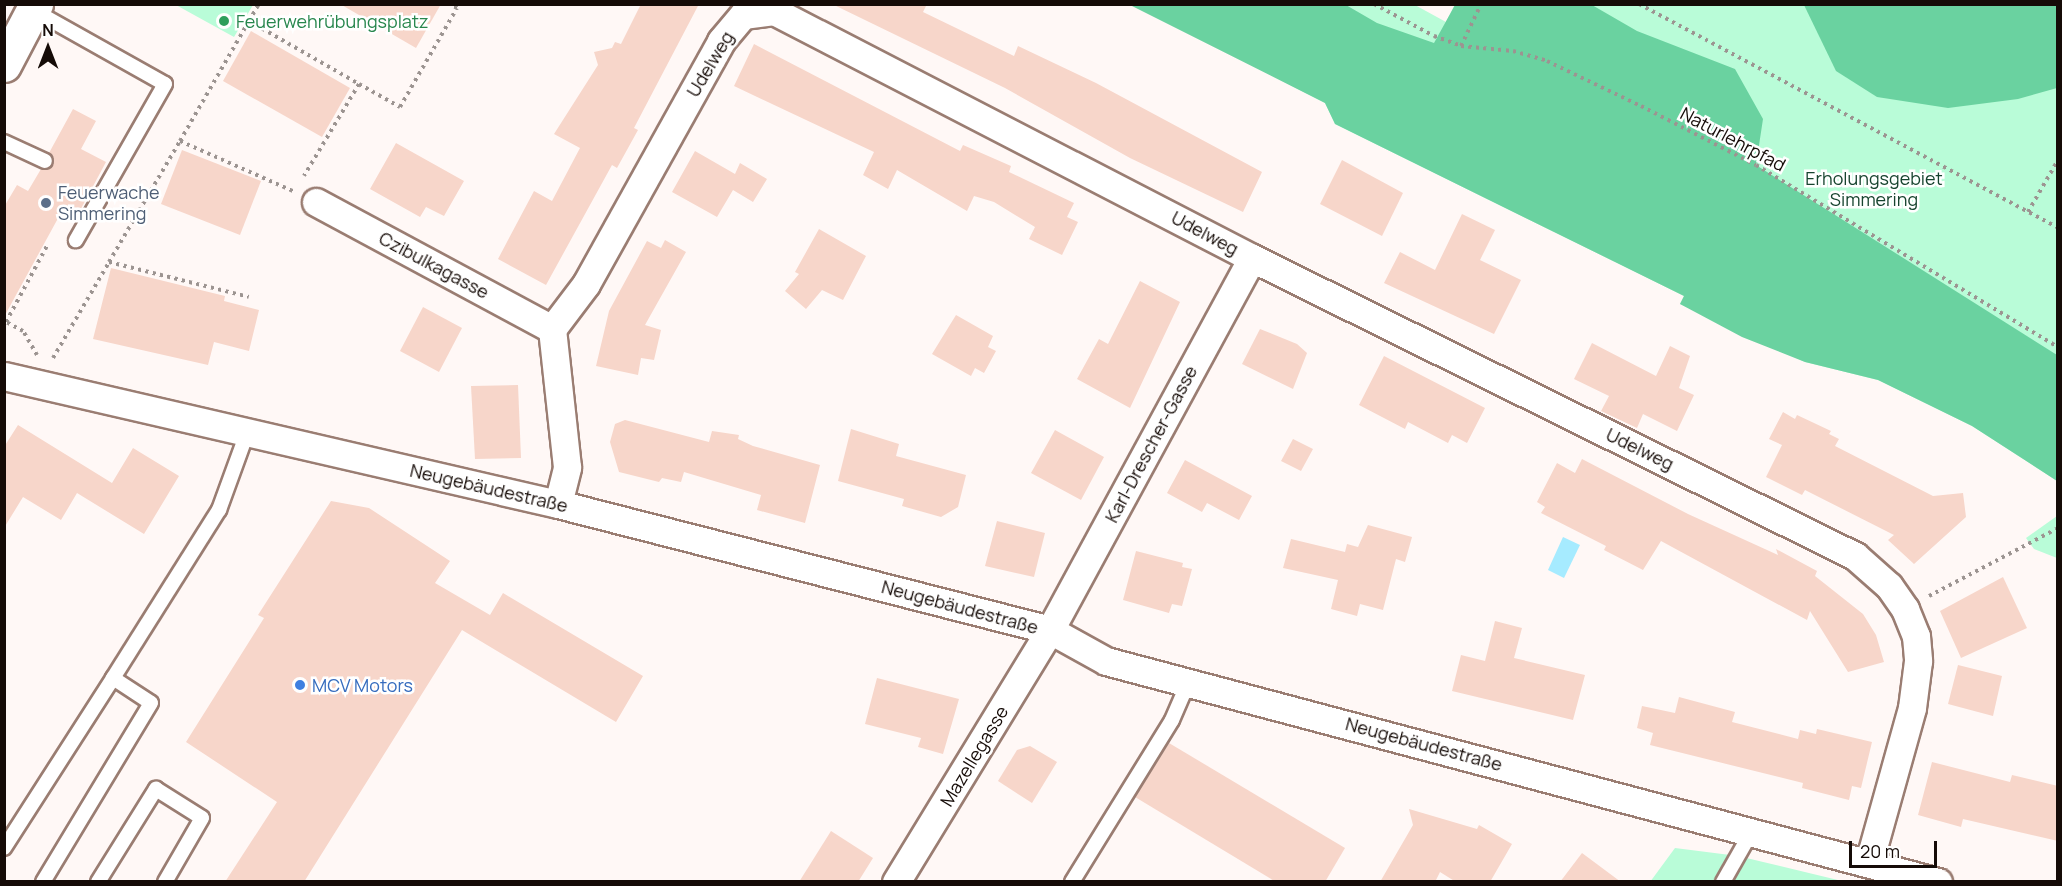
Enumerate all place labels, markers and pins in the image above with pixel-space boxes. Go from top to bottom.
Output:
place label: Feuerwehrübungsplatz [236,10,429,32]
marker: Feuerwehrübungsplatz [217,14,231,28]
place label: Feuerwache Simmering [58,182,159,224]
marker: Feuerwache Simmering [39,196,53,210]
place label: MCV Motors [312,674,413,696]
marker: MCV Motors [293,678,307,692]

